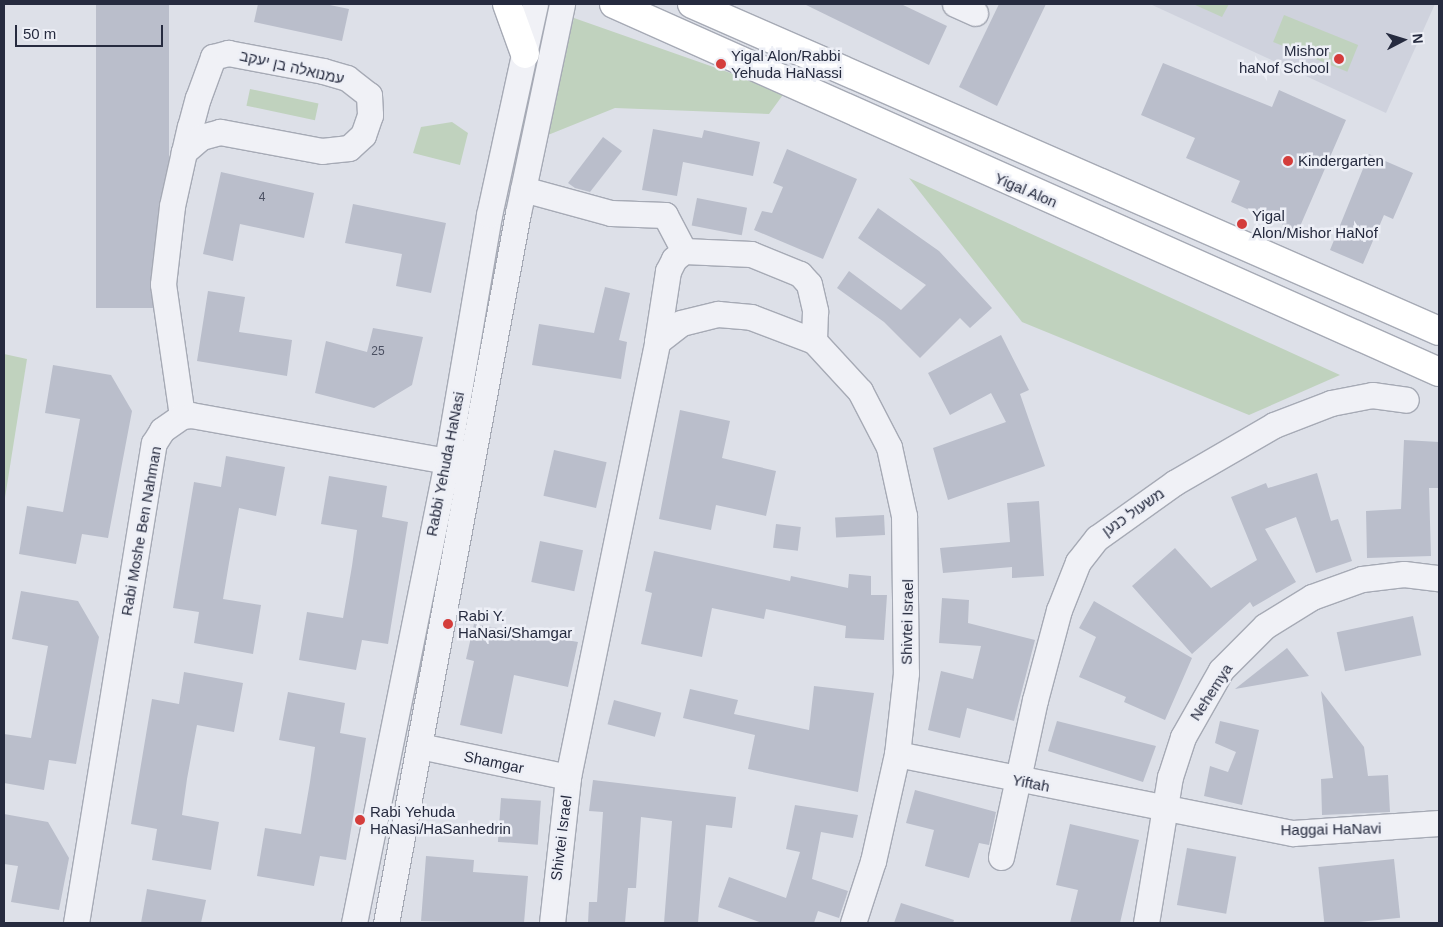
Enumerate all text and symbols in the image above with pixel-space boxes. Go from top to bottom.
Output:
scale bar [18,15,165,47]
north arrow [1378,15,1428,65]
text: 50 m [23,25,56,42]
text: N [1410,33,1426,44]
place label: Mishor haNof School [1239,41,1329,76]
street label: עמנואלה בן יעקב [238,46,346,88]
place label: Yigal Alon/Rabbi Yehuda HaNassi [731,46,842,81]
marker: Mishor haNof School [1333,53,1345,65]
marker: Yigal Alon/Rabbi Yehuda HaNassi [715,58,727,70]
place label: Kindergarten [1298,152,1384,170]
marker: Kindergarten [1282,155,1294,167]
street label: Yigal Alon [992,169,1060,211]
house number: 4 [259,191,265,205]
place label: Yigal Alon/Mishor HaNof [1252,206,1378,241]
marker: Yigal Alon/Mishor HaNof [1236,218,1248,230]
house number: 25 [371,345,385,359]
street label: Rabbi Yehuda HaNasi [422,390,468,538]
street label: Rabi Moshe Ben Nahman [117,445,165,617]
street label: משעול כנען [1098,484,1168,540]
street label: Shivtei Israel [897,579,917,665]
place label: Rabi Y. HaNasi/Shamgar [458,606,572,641]
marker: Rabi Y. HaNasi/Shamgar [442,618,454,630]
street label: Nehemya [1186,660,1236,724]
street label: Shamgar [462,747,526,777]
street label: Yiftah [1011,771,1051,795]
street label: Shivtei Israel [547,794,575,882]
place label: Rabi Yehuda HaNasi/HaSanhedrin [370,802,511,837]
marker: Rabi Yehuda HaNasi/HaSanhedrin [354,814,366,826]
street label: Haggai HaNavi [1280,819,1382,839]

